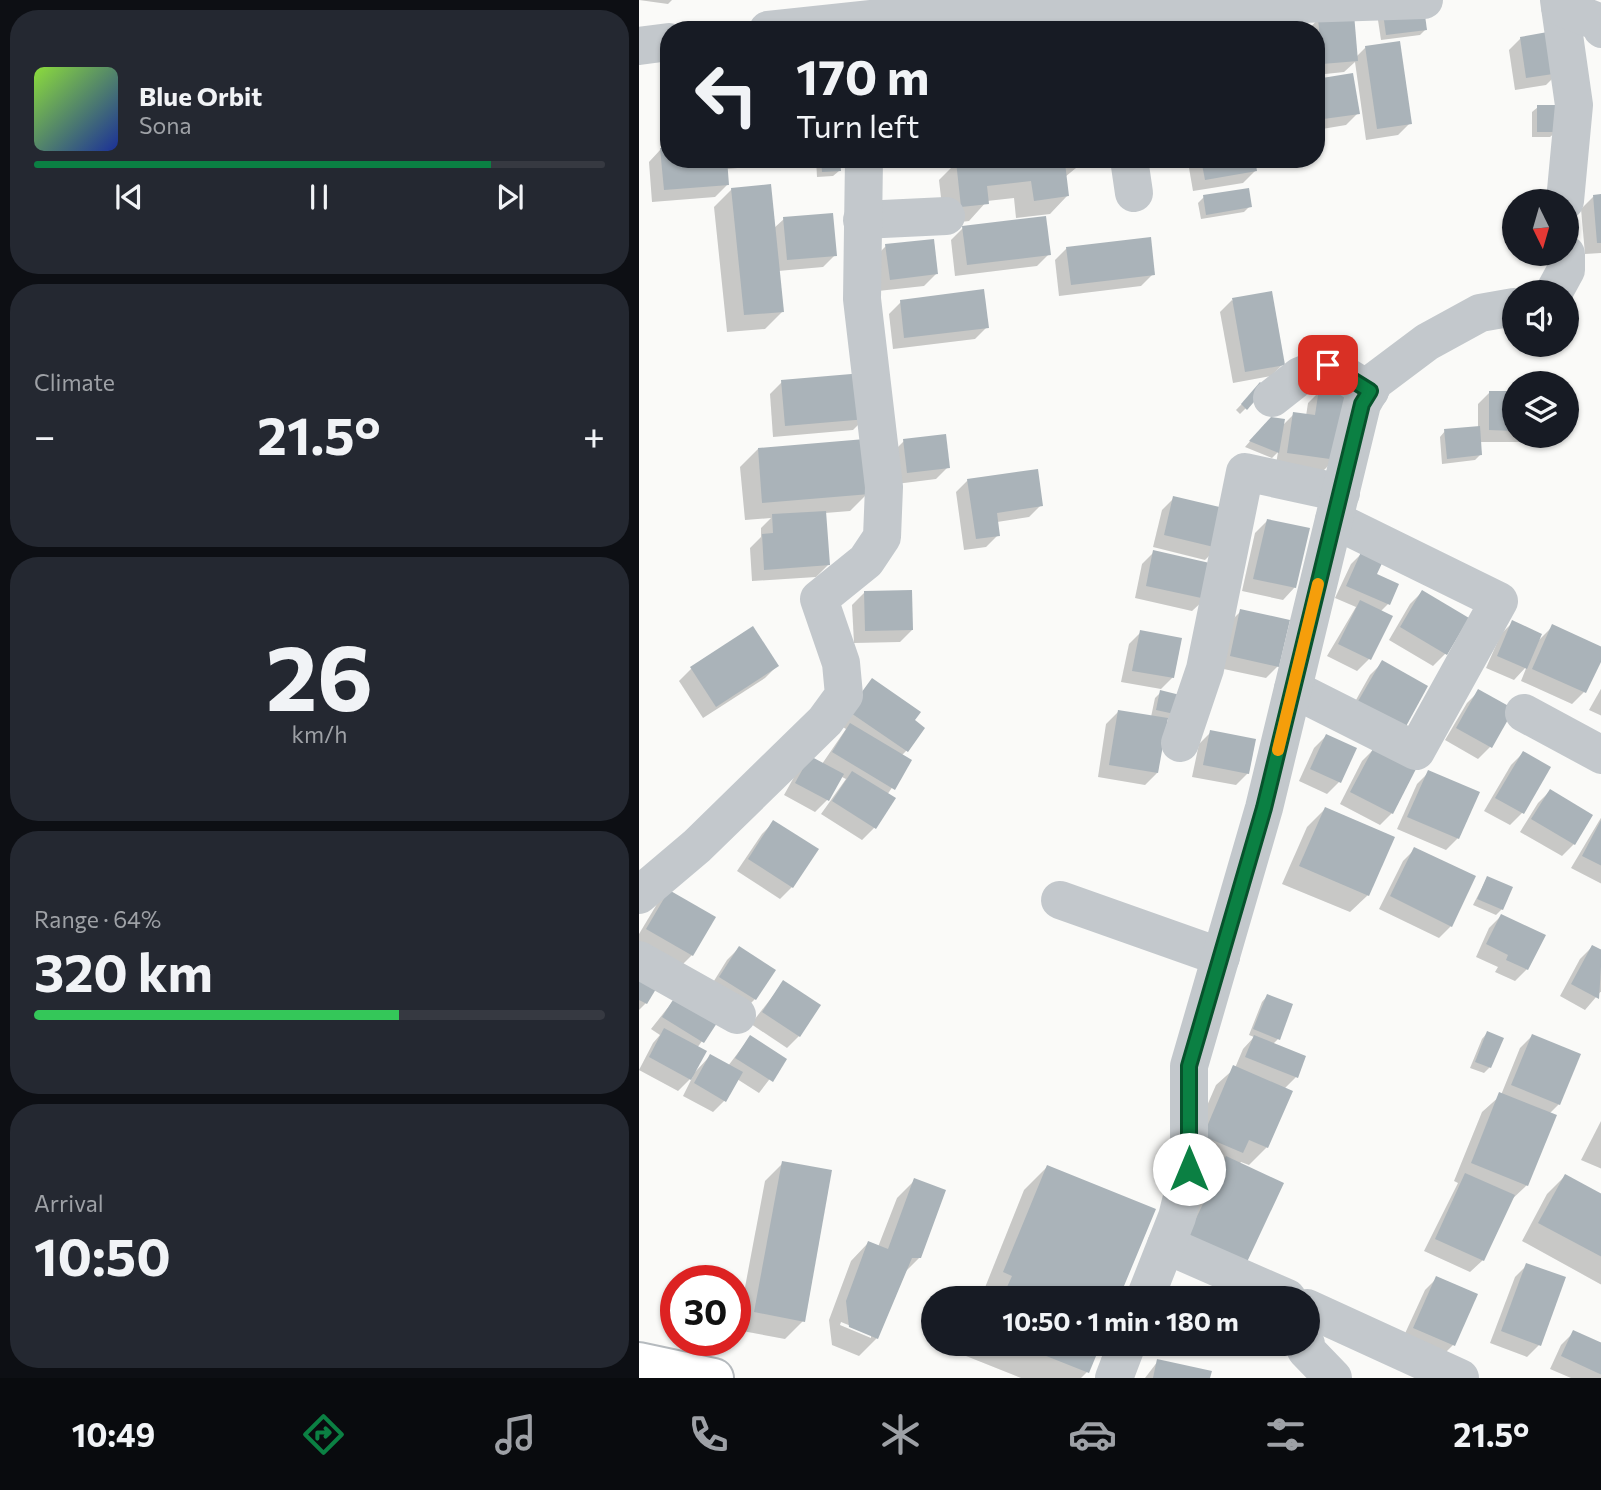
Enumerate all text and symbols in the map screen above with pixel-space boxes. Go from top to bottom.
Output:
text: 170 m [796,45,929,105]
icon: left [681,49,772,140]
text: Blue Orbit [139,80,262,111]
text: Turn left [796,105,920,145]
text: Sona [139,111,191,139]
icon: previous [110,178,148,216]
icon: pause [300,178,338,216]
icon: next [491,178,529,216]
north arrow [1502,189,1579,266]
map controls [1502,189,1579,448]
button: sound [1502,280,1579,357]
pin [1298,335,1358,395]
icon: arrive [1309,346,1347,384]
text: Climate [34,368,115,396]
button: layers [1502,371,1579,448]
text: 21.5° [257,402,381,466]
text: − [34,411,56,458]
text: + [583,411,605,458]
text: 26 [266,618,373,730]
text: km/h [292,720,347,748]
text: Range · 64% [34,905,161,933]
text: 320 km [34,939,213,1003]
position arrow [1152,1132,1226,1206]
text: Arrival [34,1189,104,1217]
text: 10:50 [34,1223,171,1287]
speed limit sign: 30 [660,1265,751,1356]
text: 10:50 · 1 min · 180 m [1002,1305,1239,1336]
icon: directions [299,1410,348,1459]
icon: music [491,1410,540,1459]
icon: phone [684,1410,733,1459]
icon: climate [876,1410,925,1459]
icon: car [1068,1410,1117,1459]
icon: filters [1261,1410,1310,1459]
text: 10:49 [72,1414,155,1454]
text: 21.5° [1453,1414,1529,1454]

